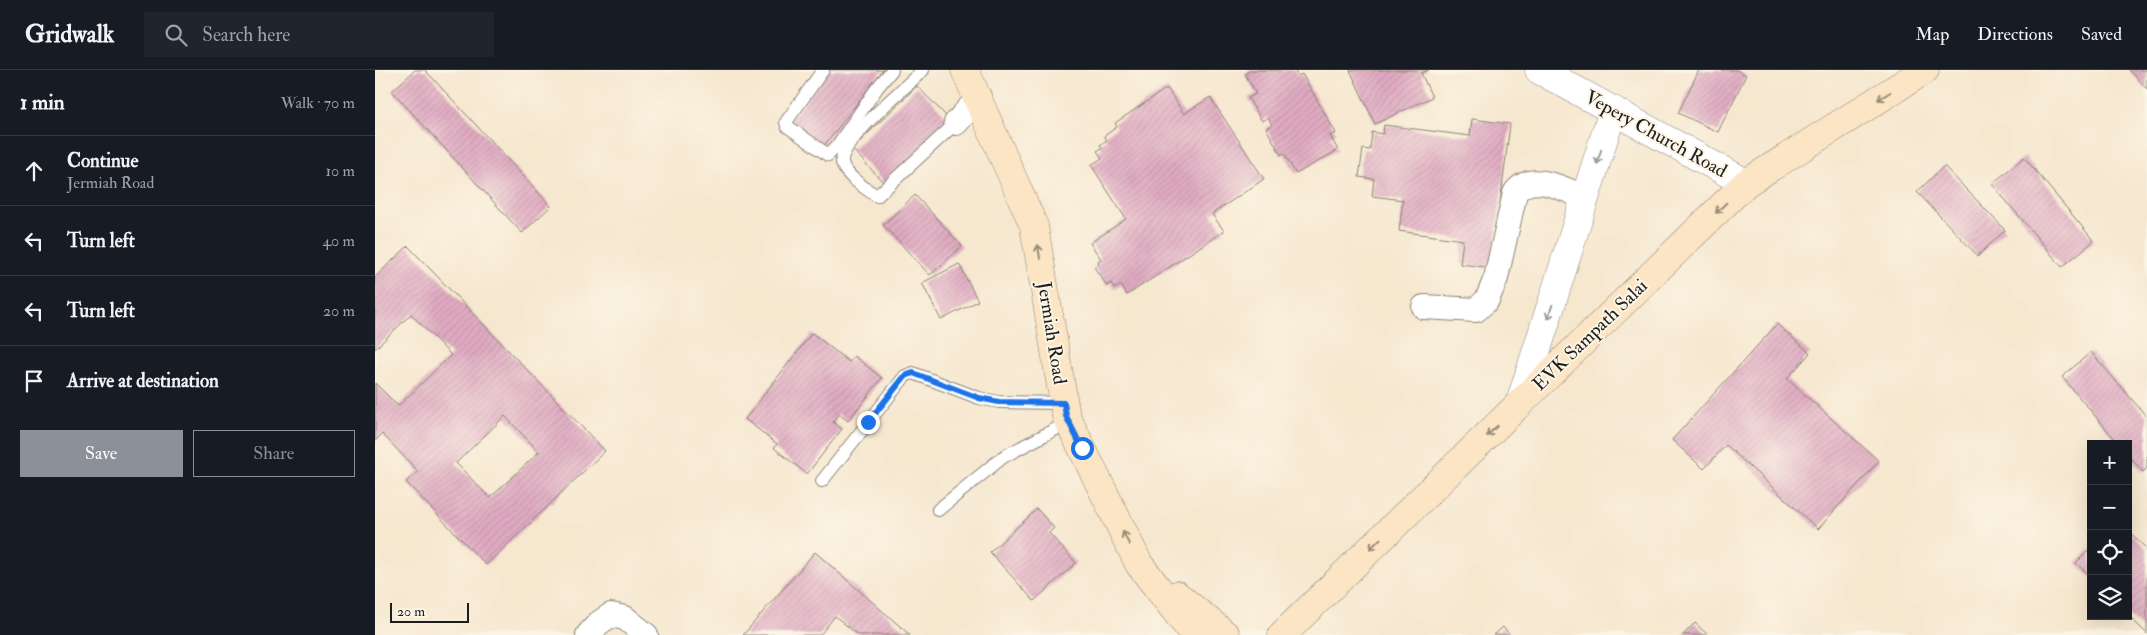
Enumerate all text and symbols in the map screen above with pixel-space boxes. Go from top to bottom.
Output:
search box [144,12,494,57]
text: Gridwalk [25,19,114,50]
icon: search [162,21,190,49]
text: Search here [202,23,290,47]
text: Map [1916,23,1949,46]
text: Directions [1977,23,2053,46]
text: Saved [2081,23,2122,46]
street label: Vepery Church Road [1580,85,1732,184]
text: 1 min [20,89,65,116]
one-way arrow [1877,91,1891,101]
text: Walk · 70 m [281,93,355,113]
text: Continue [67,149,138,173]
one-way arrow [1593,149,1603,165]
icon: ahead [20,157,48,185]
text: 10 m [325,161,355,181]
text: Jermiah Road [67,173,154,193]
one-way arrow [1715,202,1728,214]
icon: left [20,227,48,255]
text: Turn left [67,229,135,253]
text: 40 m [322,231,355,251]
one-way arrow [1033,244,1043,260]
street label: EVK Sampath Salai [1527,274,1653,397]
street label: Jermiah Road [1032,279,1072,387]
icon: left [20,297,48,325]
text: Turn left [67,299,135,323]
text: 20 m [323,301,355,321]
one-way arrow [1544,304,1554,320]
icon: arrive [20,367,48,395]
text: Arrive at destination [67,369,219,393]
route end [857,411,880,434]
one-way arrow [1486,424,1498,436]
button: Save [20,430,183,477]
button: Share [193,430,355,477]
route start [1071,437,1094,460]
map controls [2087,440,2132,620]
button: + [2087,440,2132,485]
button: − [2087,485,2132,530]
button: locate [2087,530,2132,575]
one-way arrow [1121,531,1130,546]
one-way arrow [1369,538,1382,550]
button: layers [2087,575,2132,620]
scale bar [390,600,469,623]
text: 20 m [397,603,425,620]

